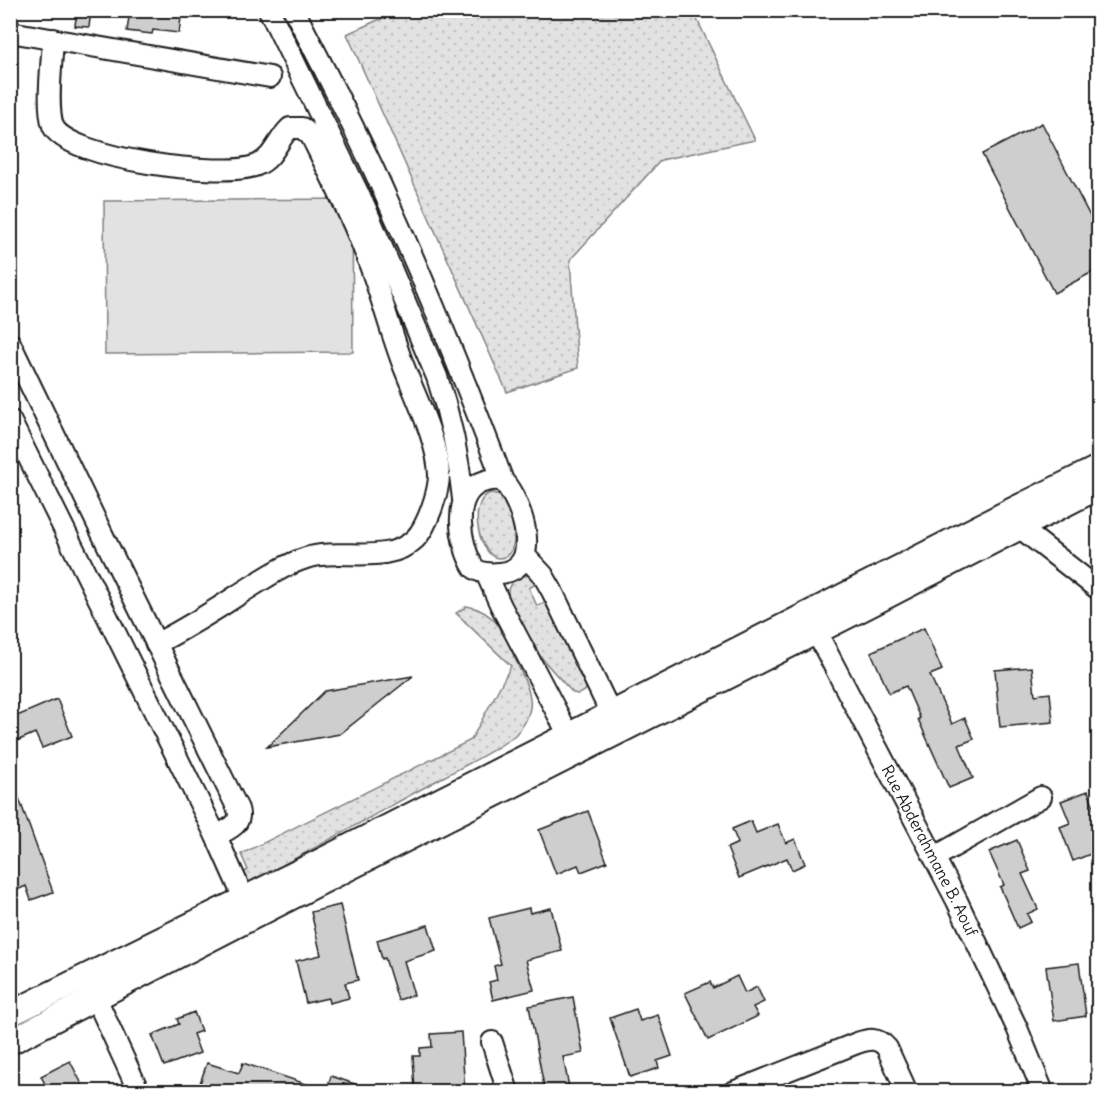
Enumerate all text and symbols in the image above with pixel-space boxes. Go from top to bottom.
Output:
street label: Rue Abderahmane B. Aouf [878,761,982,940]

